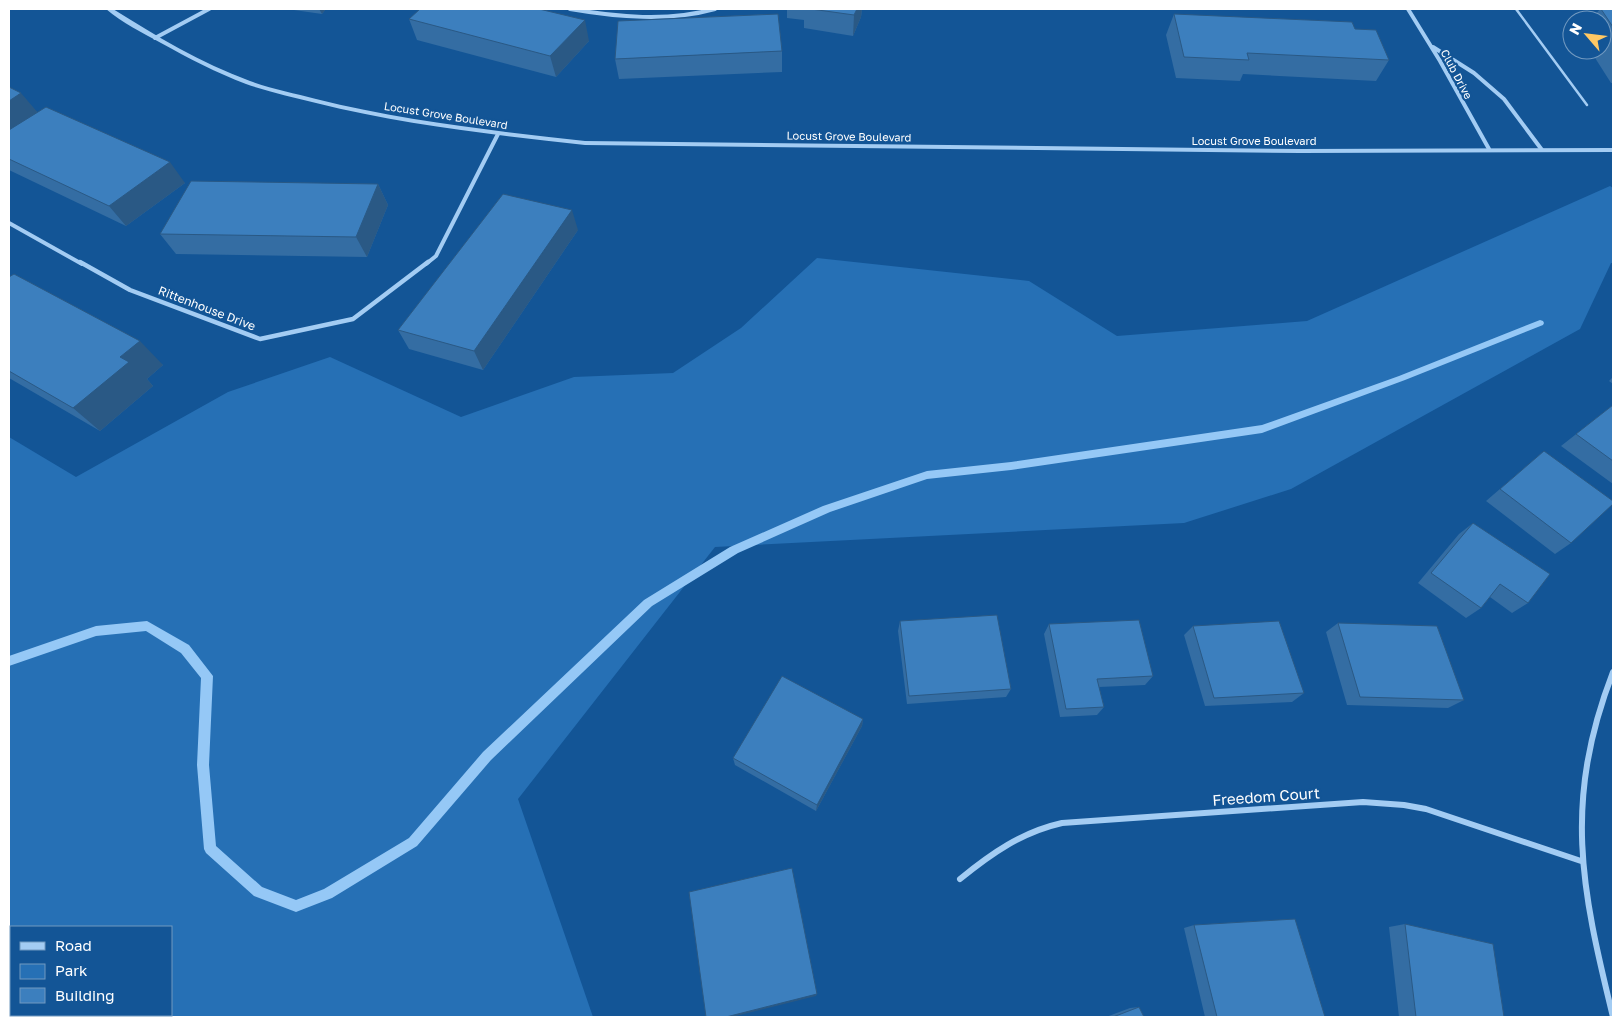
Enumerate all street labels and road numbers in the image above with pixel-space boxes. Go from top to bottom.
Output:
street label: Club Drive [1438,47,1476,101]
street label: Locust Grove Boulevard [383,99,509,131]
street label: Locust Grove Boulevard [786,128,912,144]
street label: Locust Grove Boulevard [1192,134,1316,147]
street label: Rittenhouse Drive [156,283,258,333]
street label: Freedom Court [1212,783,1320,809]

